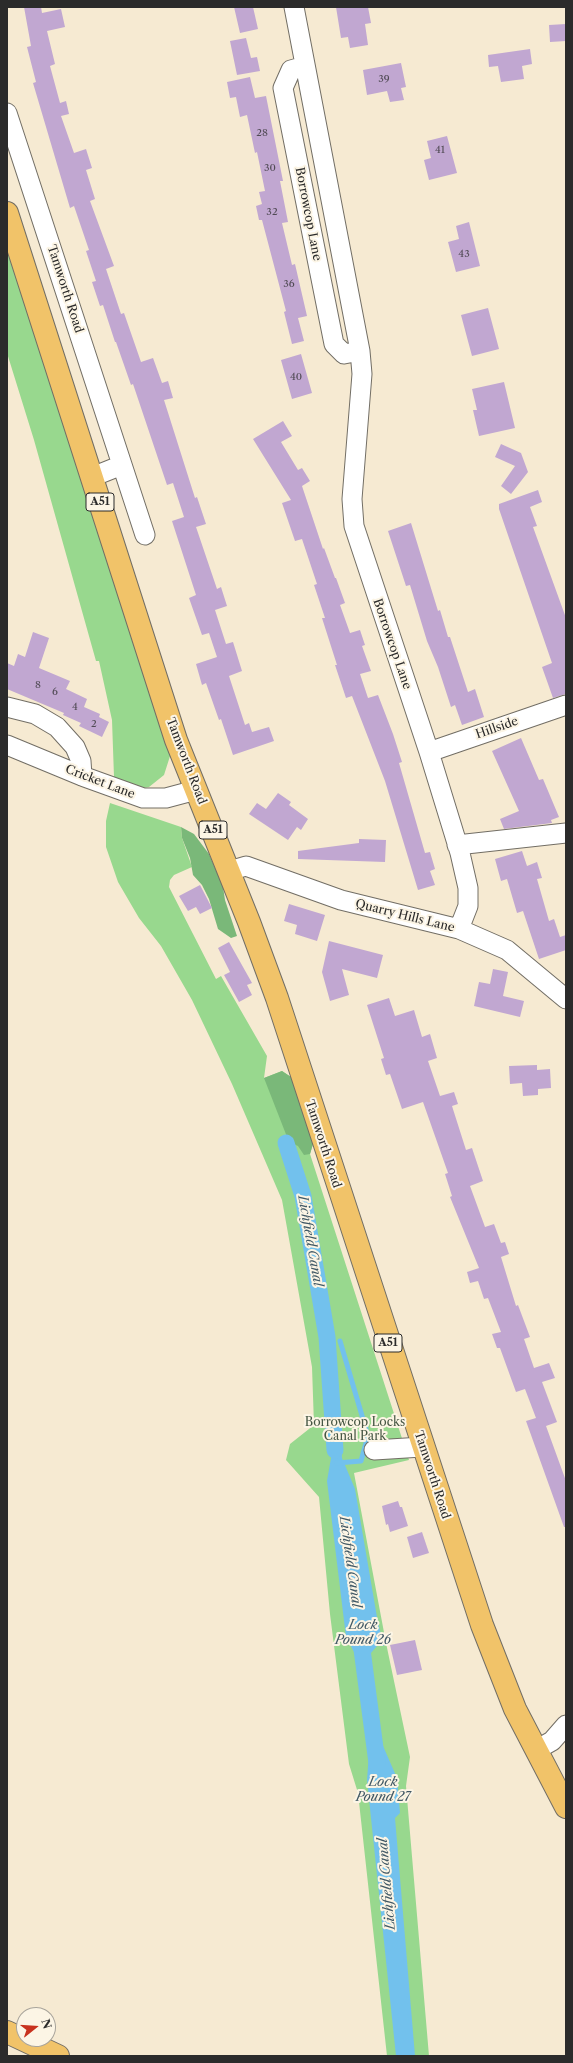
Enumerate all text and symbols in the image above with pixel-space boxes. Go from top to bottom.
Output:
house number: 39 [378,73,390,85]
house number: 28 [256,127,268,139]
house number: 41 [435,144,445,156]
house number: 30 [264,162,276,174]
street label: Borrowcop Lane [292,166,324,262]
house number: 32 [266,206,278,218]
street label: Tamworth Road [44,243,86,335]
house number: 43 [458,248,470,260]
house number: 36 [283,278,295,290]
house number: 40 [290,371,302,383]
road number: A51 [86,493,114,511]
street label: Borrowcop Lane [370,597,414,691]
house number: 8 [35,679,41,691]
house number: 6 [52,686,58,698]
house number: 4 [72,701,78,713]
street label: Hillside [474,714,520,742]
street label: Tamworth Road [163,716,209,806]
house number: 2 [91,718,97,730]
street label: Cricket Lane [63,762,137,802]
road number: A51 [199,821,227,839]
street label: Quarry Hills Lane [354,897,456,935]
street label: Tamworth Road [302,1098,344,1190]
water label: Lichfield Canal [294,1194,326,1288]
road number: A51 [374,1334,402,1352]
park label: Borrowcop Locks Canal Park [305,1416,405,1444]
street label: Tamworth Road [411,1429,453,1521]
water label: Lichfield Canal [336,1515,364,1609]
water label: Lock Pound 26 [335,1617,391,1648]
water label: Lock Pound 27 [356,1774,410,1805]
water label: Lichfield Canal [375,1837,399,1931]
north arrow [16,2007,56,2047]
text: N [38,2017,55,2030]

